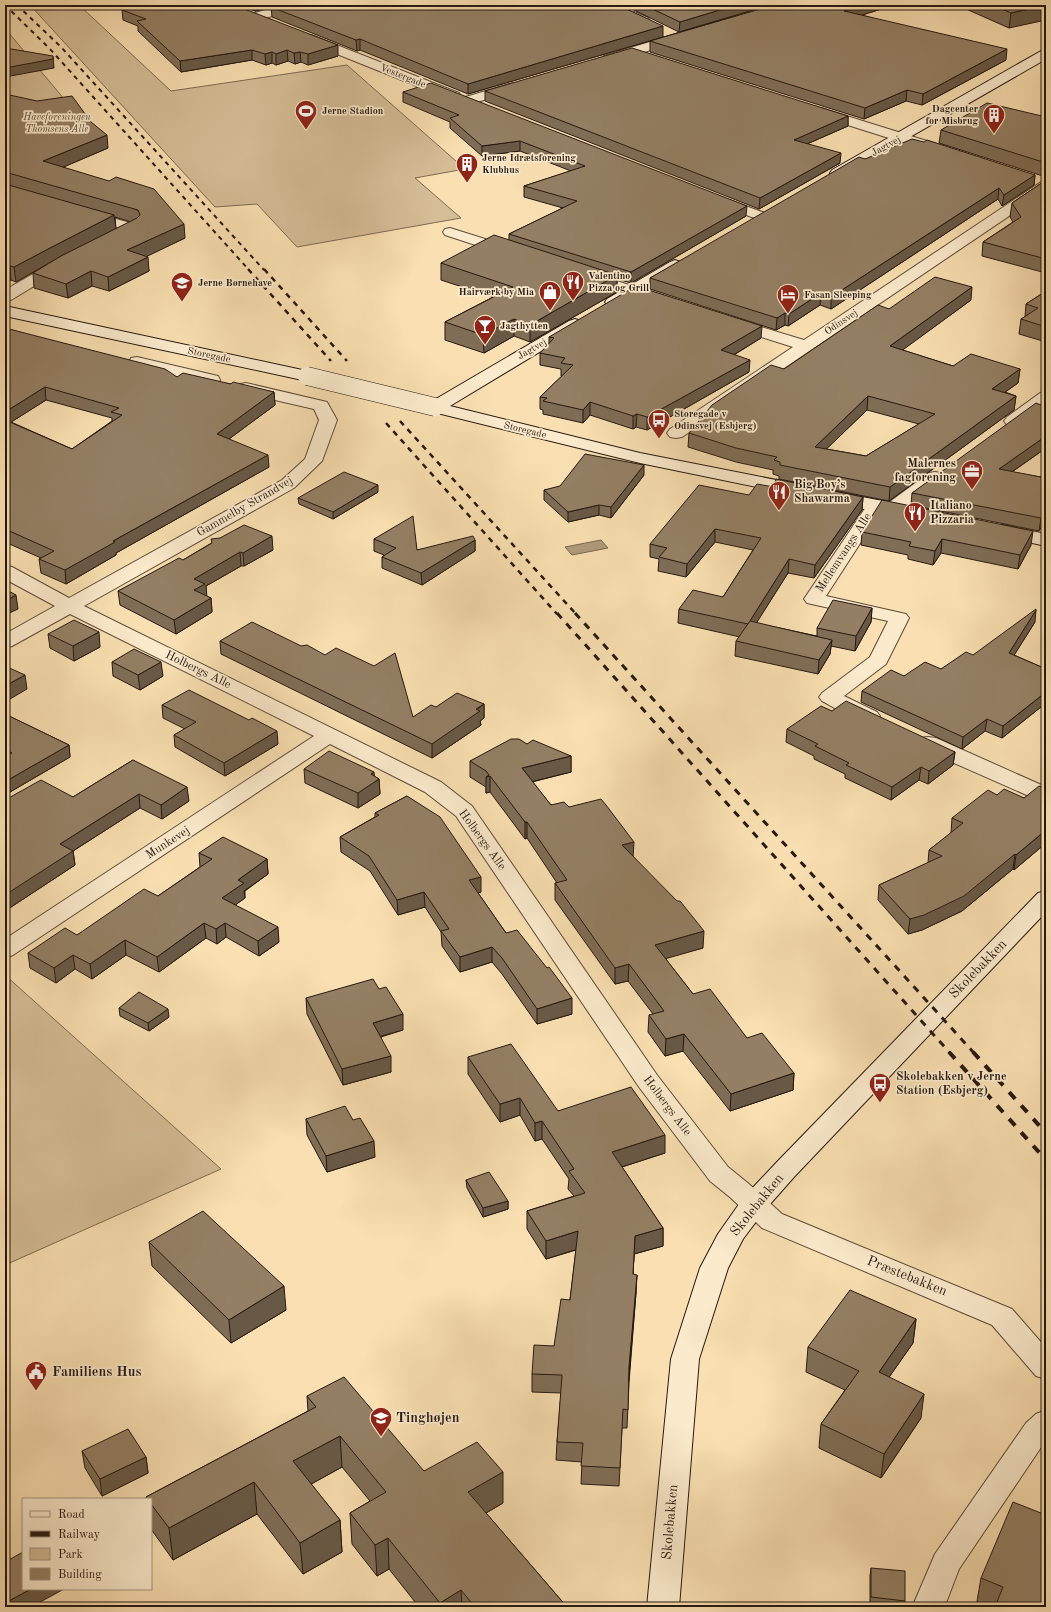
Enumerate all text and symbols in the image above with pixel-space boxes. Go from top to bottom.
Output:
street label: Vestergade [379,62,428,90]
sports icon: Jerne Stadion [293,98,319,131]
building icon: Dagcenter for Misbrug [981,102,1007,135]
place label: Dagcenter for Misbrug [926,104,979,126]
place label: Jerne Stadion [322,106,384,116]
park label: Haveforeningen Thomsens Alle [22,112,91,134]
street label: Jagtvej [870,134,902,158]
building icon: Jerne Idrætsforening Klubhus [454,151,480,184]
place label: Jerne Idrætsforening Klubhus [482,153,576,175]
restaurant icon: Valentino Pizza og Grill [560,269,586,302]
school or university icon: Jerne Børnehave [169,270,195,303]
place label: Valentino Pizza og Grill [588,271,649,293]
place label: Jerne Børnehave [198,278,272,288]
shop icon: Hairværk by Mia [537,279,563,312]
hotel icon: Fasan Sleeping [775,282,801,315]
place label: Hairværk by Mia [459,287,534,297]
place label: Fasan Sleeping [804,290,872,300]
street label: Odinsvej [823,307,859,337]
bar icon: Jagthytten [472,313,498,346]
place label: Jagthytten [500,321,549,331]
street label: Jagtvej [516,337,548,361]
street label: Storegade [187,346,232,364]
bus stop icon: Storegade v Odinsvej (Esbjerg) [646,407,672,440]
place label: Storegade v Odinsvej (Esbjerg) [674,409,757,432]
street label: Storegade [503,420,548,440]
place label: Malernes fagforening [894,458,956,484]
office icon: Malernes fagforening [959,458,985,491]
street label: Gammelby Strandvej [195,475,295,539]
restaurant icon: Big Boy’s Shawarma [766,479,792,512]
place label: Big Boy’s Shawarma [794,479,850,505]
restaurant icon: Italiano Pizzaria [902,500,928,533]
place label: Italiano Pizzaria [930,500,974,526]
street label: Mellemvangs Alle [814,511,874,595]
street label: Holbergs Alle [163,649,233,691]
street label: Holbergs Alle [456,808,508,873]
street label: Munkevej [144,824,192,862]
street label: Skolebakken [947,937,1010,1001]
bus stop icon: Skolebakken v Jerne Station (Esbjerg) [867,1071,893,1104]
place label: Skolebakken v Jerne Station (Esbjerg) [896,1071,1007,1097]
street label: Holbergs Alle [641,1074,694,1139]
street label: Skolebakken [728,1171,787,1239]
street label: Præstebakken [865,1254,949,1299]
public building icon: Familiens Hus [23,1359,49,1392]
place label: Familiens Hus [52,1365,141,1379]
school or university icon: Tinghøjen [368,1405,394,1438]
place label: Tinghøjen [396,1411,460,1425]
street label: Skolebakken [660,1483,680,1560]
legend [22,1498,152,1590]
text: Road [58,1509,85,1521]
text: Railway [58,1529,101,1541]
text: Park [58,1549,83,1561]
text: Building [58,1569,102,1581]

